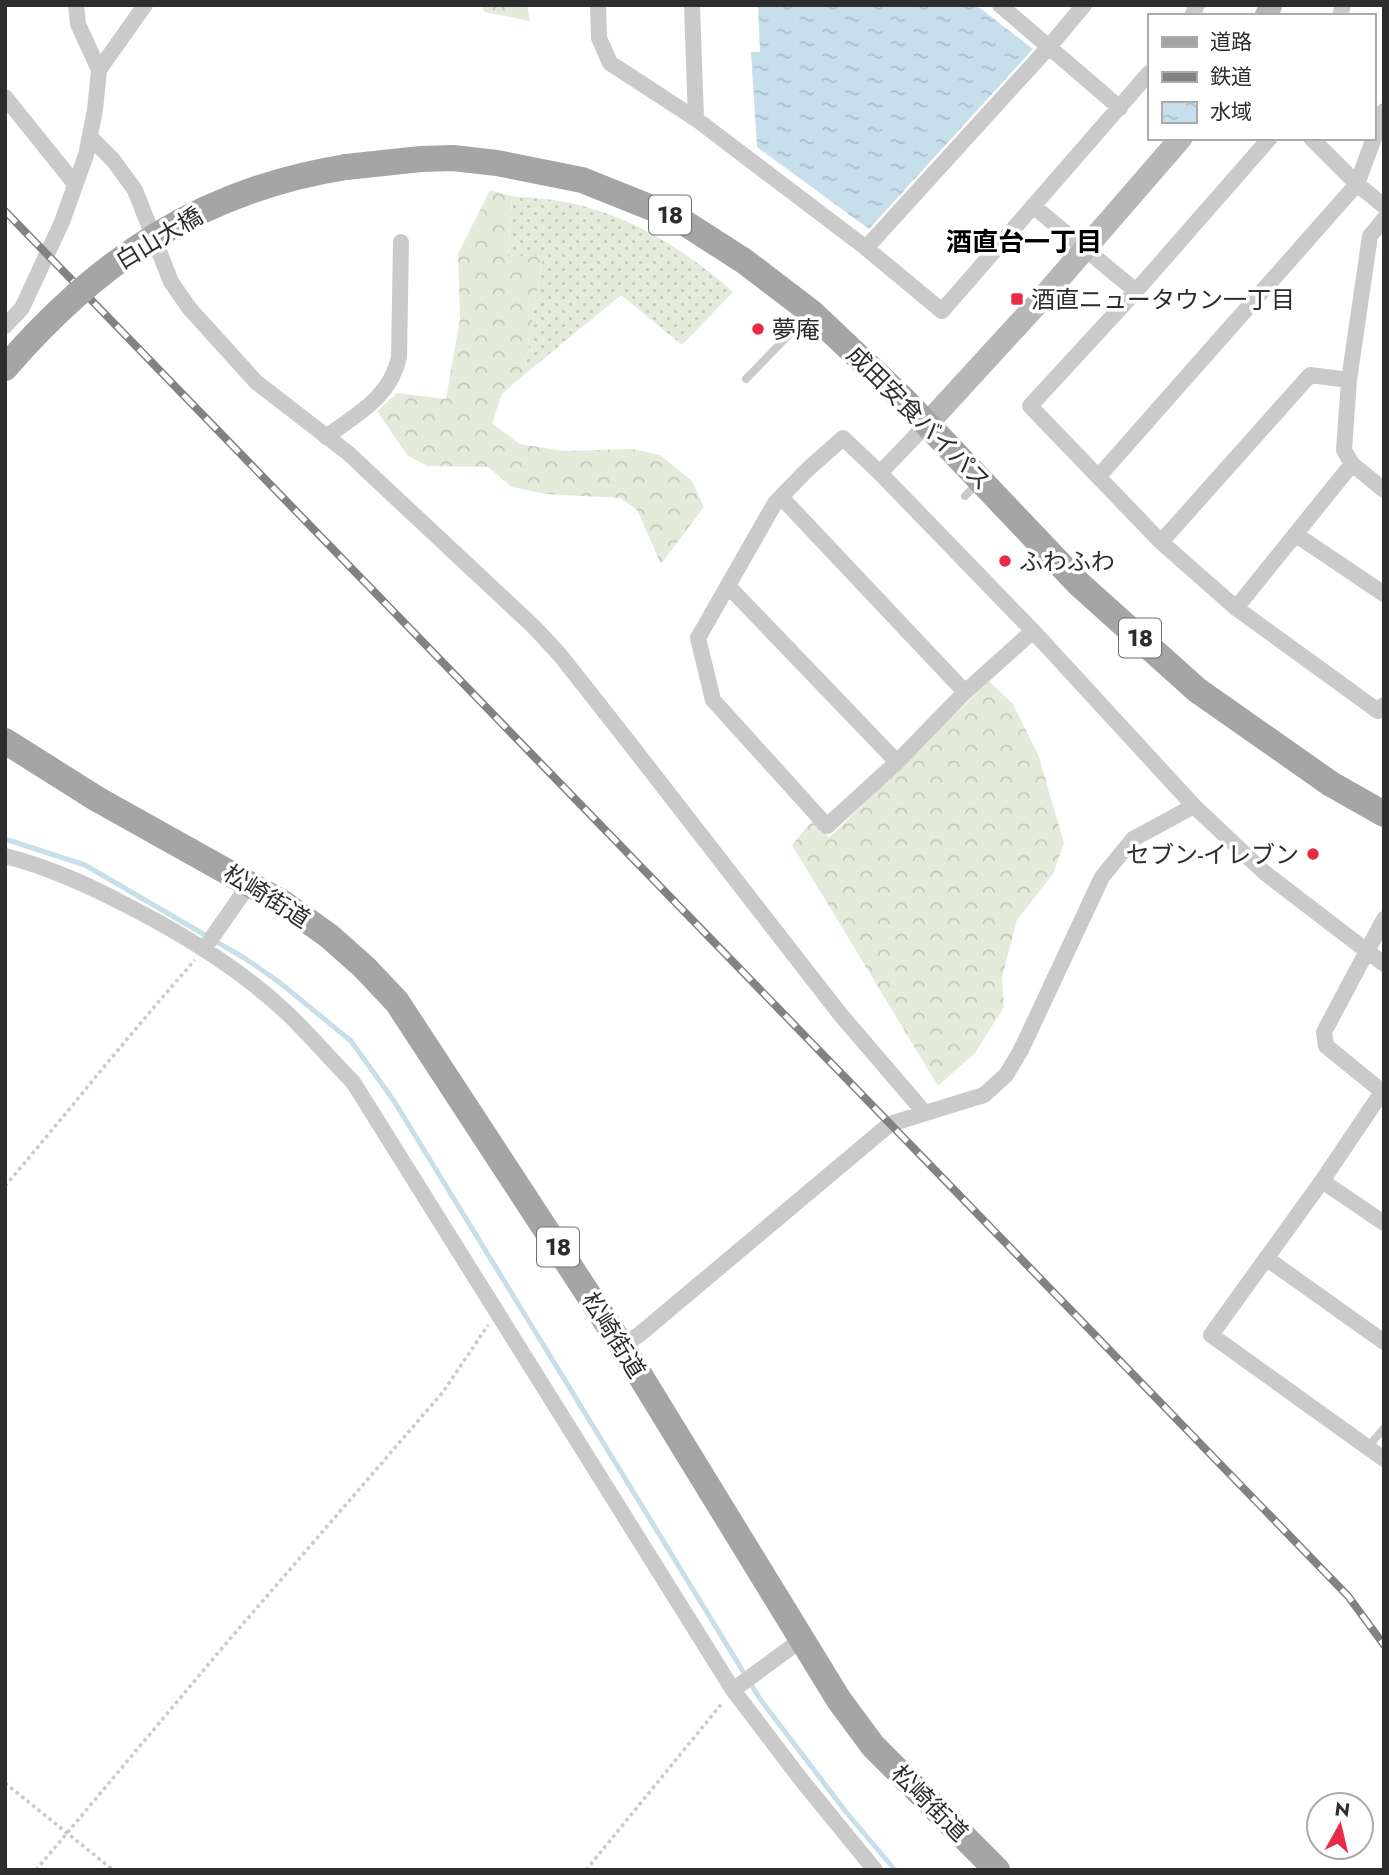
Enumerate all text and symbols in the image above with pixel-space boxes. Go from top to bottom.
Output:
legend [1148,14,1375,140]
text: 道路 [1210,27,1252,57]
text: 鉄道 [1210,62,1252,92]
text: 水域 [1210,97,1252,127]
road number: 18 [649,196,691,234]
street label: 白山大橋 [109,198,209,278]
district label: 酒直台一丁目 [946,223,1102,261]
place label: 酒直ニュータウン一丁目 [1031,282,1295,317]
marker: 酒直ニュータウン一丁目 [1009,291,1025,307]
place label: 夢庵 [772,312,820,347]
marker: 夢庵 [750,321,766,337]
street label: 成田安食バイパス [839,338,999,498]
place label: ふわふわ [1019,544,1115,579]
marker: ふわふわ [997,553,1013,569]
road number: 18 [1119,618,1161,658]
place label: セブン-イレブン [1126,837,1299,872]
marker: セブン-イレブン [1305,846,1321,862]
street label: 松崎街道 [217,856,317,936]
road number: 18 [537,1228,579,1266]
street label: 松崎街道 [574,1285,654,1385]
street label: 松崎街道 [884,1757,976,1849]
north arrow [1305,1791,1375,1861]
text: N [1333,1795,1352,1824]

